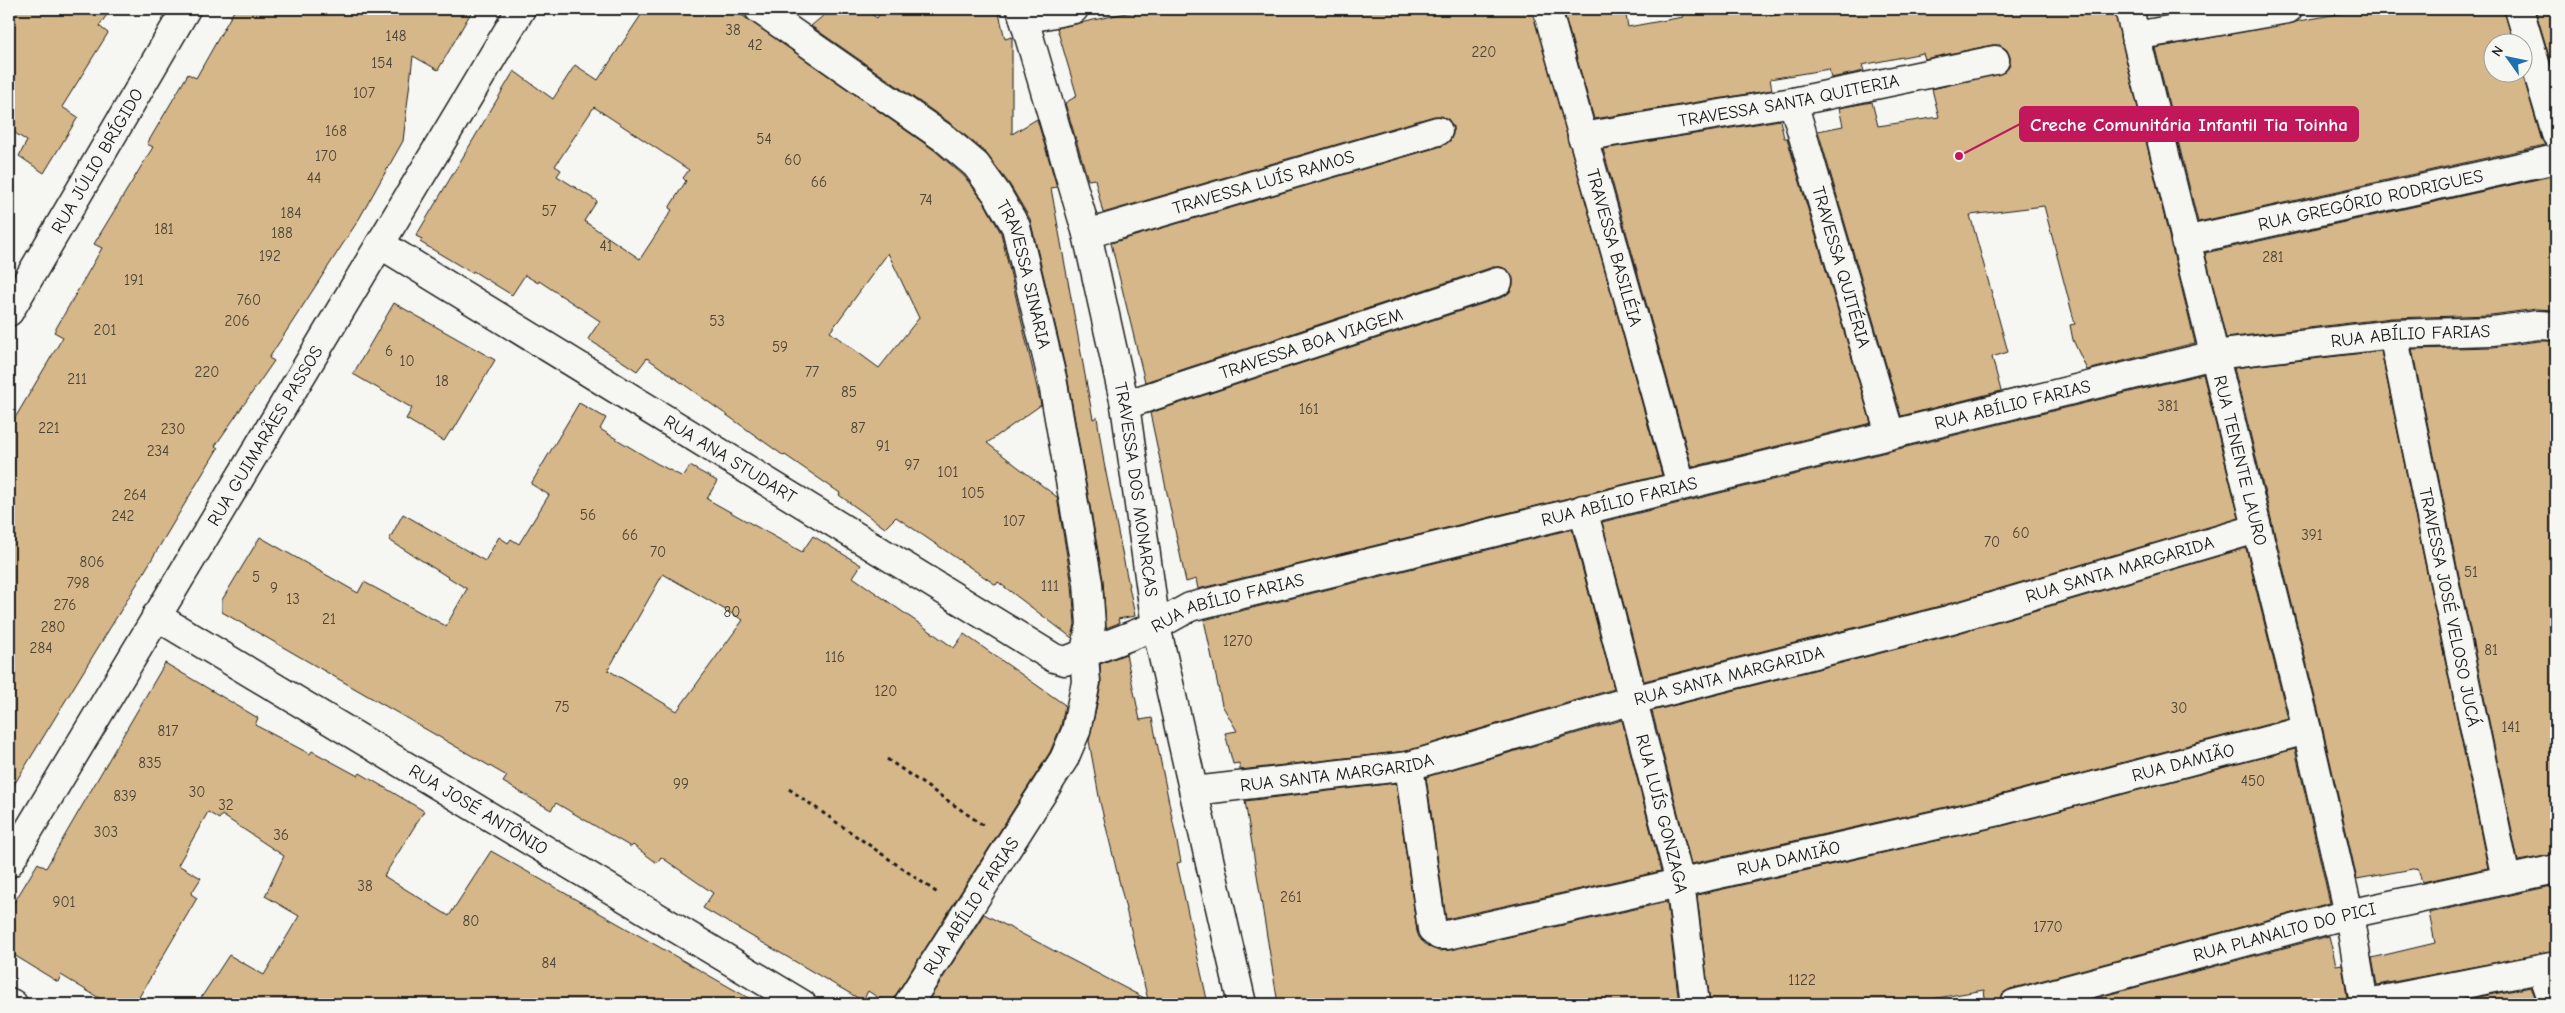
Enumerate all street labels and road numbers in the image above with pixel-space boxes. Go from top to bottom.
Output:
street label: TRAVESSA SANTA QUITERIA [1677,70,1901,132]
street label: RUA JÚLIO BRÍGIDO [47,85,148,237]
street label: TRAVESSA LUÍS RAMOS [1170,146,1357,219]
street label: RUA GREGÓRIO RODRIGUES [2256,165,2485,236]
street label: TRAVESSA BASILÉIA [1582,167,1646,329]
street label: TRAVESSA QUITÉRIA [1807,184,1874,351]
street label: TRAVESSA SINARIA [992,197,1055,351]
street label: TRAVESSA BOA VIAGEM [1217,304,1406,384]
street label: RUA ABÍLIO FARIAS [2330,321,2491,352]
street label: RUA GUIMARÃES PASSOS [203,342,328,530]
street label: RUA TENENTE LAURO [2209,373,2271,548]
street label: RUA ABÍLIO FARIAS [1932,376,2093,434]
street label: TRAVESSA DOS MONARCAS [1109,380,1162,598]
street label: RUA ANA STUDART [660,411,801,509]
street label: RUA ABÍLIO FARIAS [1539,472,1700,531]
street label: TRAVESSA JOSÉ VELOSO JUCÁ [2414,486,2485,729]
street label: RUA SANTA MARGARIDA [2023,532,2216,607]
street label: RUA ABÍLIO FARIAS [1148,569,1307,638]
street label: RUA SANTA MARGARIDA [1632,642,1826,710]
street label: RUA LUÍS GONZAGA [1631,732,1691,895]
street label: RUA DAMIÃO [2130,740,2237,787]
street label: RUA SANTA MARGARIDA [1239,749,1436,797]
street label: RUA JOSÉ ANTÔNIO [405,760,551,860]
street label: RUA ABÍLIO FARIAS [918,833,1024,979]
street label: RUA DAMIÃO [1735,837,1842,881]
street label: RUA PLANALTO DO PICI [2191,898,2378,966]

